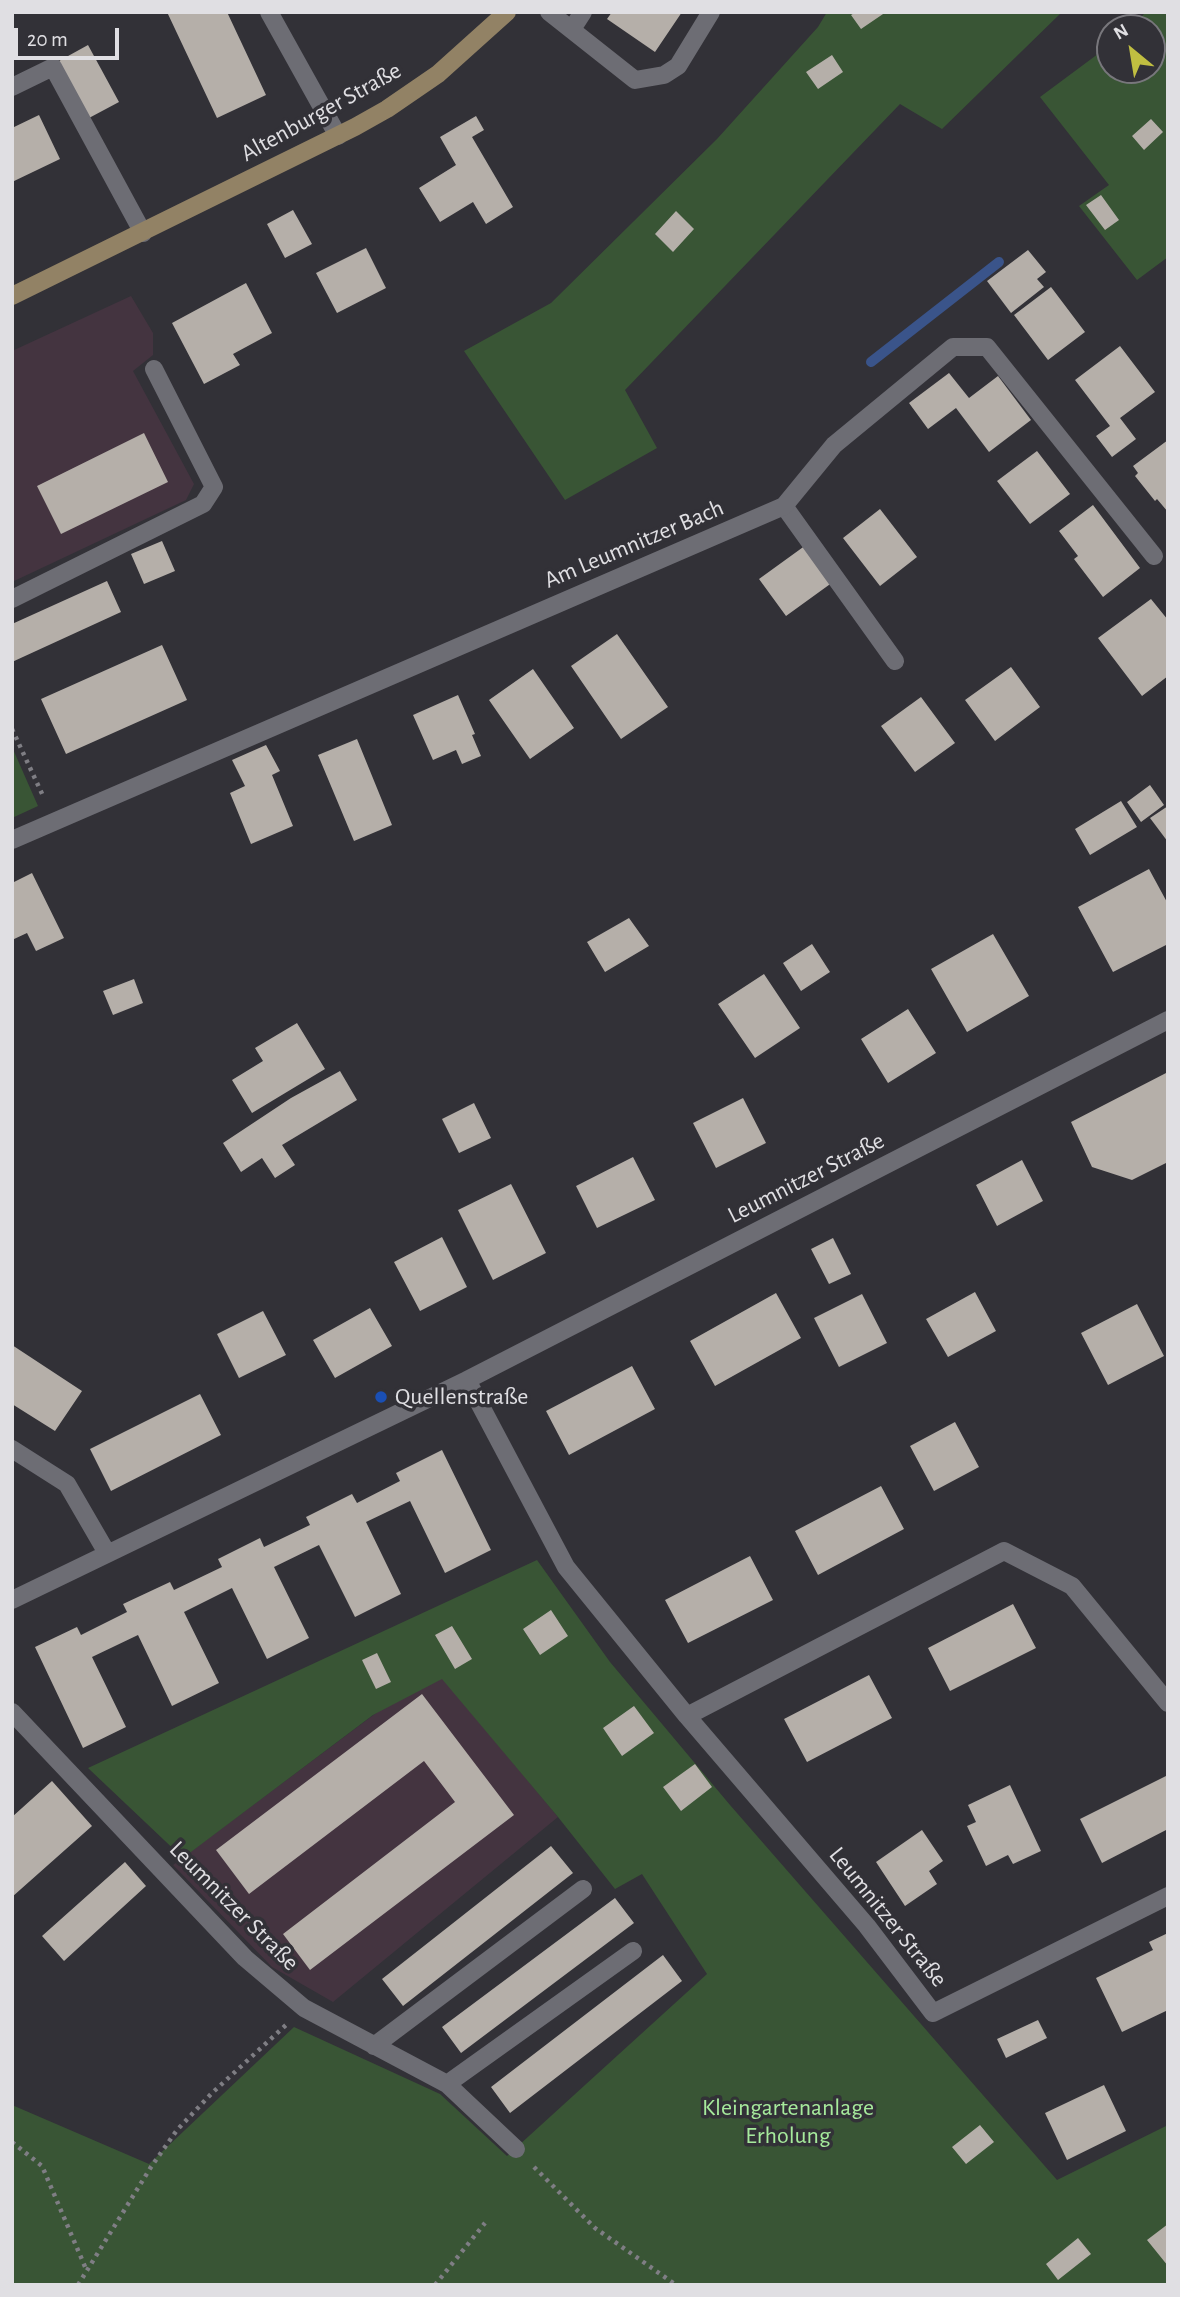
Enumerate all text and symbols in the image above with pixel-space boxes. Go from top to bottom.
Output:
scale bar [18,14,122,58]
north arrow [1096,14,1166,84]
text: N [1111,21,1132,44]
text: 20 m [27,29,68,50]
street label: Altenburger Straße [236,56,406,168]
street label: Am Leumnitzer Bach [540,493,728,595]
street label: Leumnitzer Straße [723,1126,889,1230]
place label: Quellenstraße [395,1383,528,1411]
marker: Quellenstraße [373,1389,389,1405]
street label: Leumnitzer Straße [163,1835,305,1977]
street label: Leumnitzer Straße [823,1841,953,1993]
park label: Kleingartenanlage Erholung [702,2094,874,2150]

